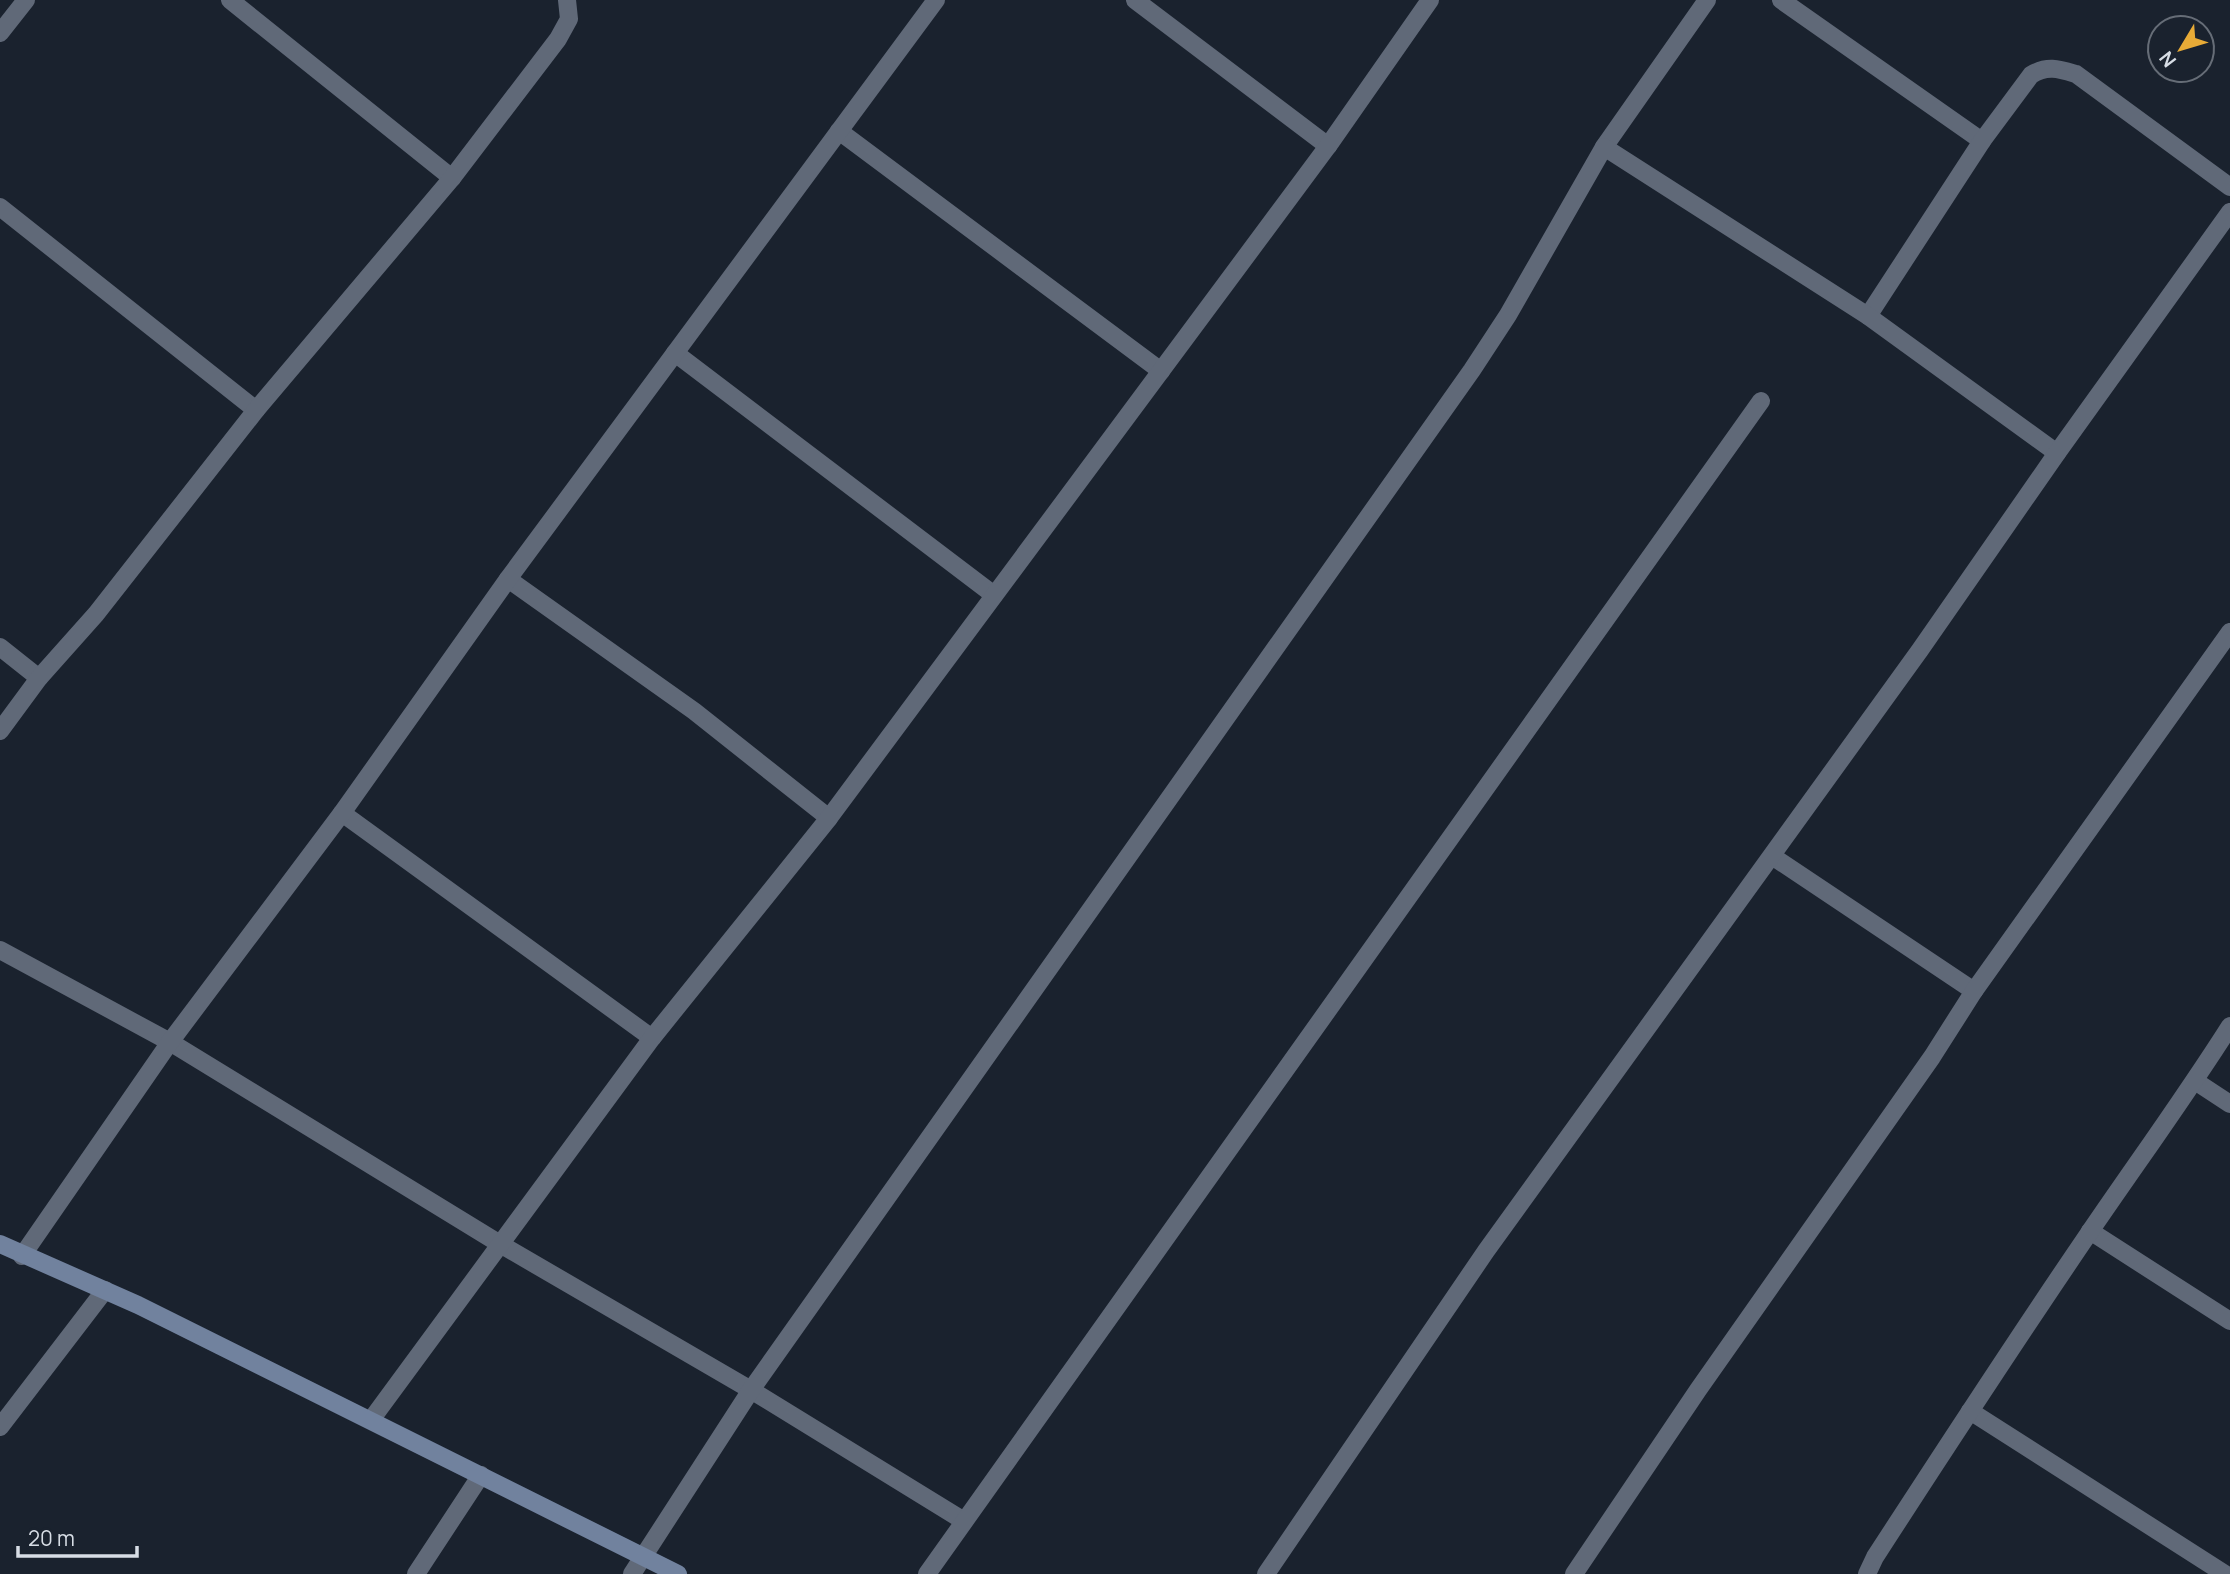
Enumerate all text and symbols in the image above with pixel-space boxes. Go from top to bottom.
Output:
north arrow [2146,14,2216,84]
text: N [2153,46,2182,73]
scale bar [18,1514,136,1558]
text: 20 m [28,1524,75,1552]

